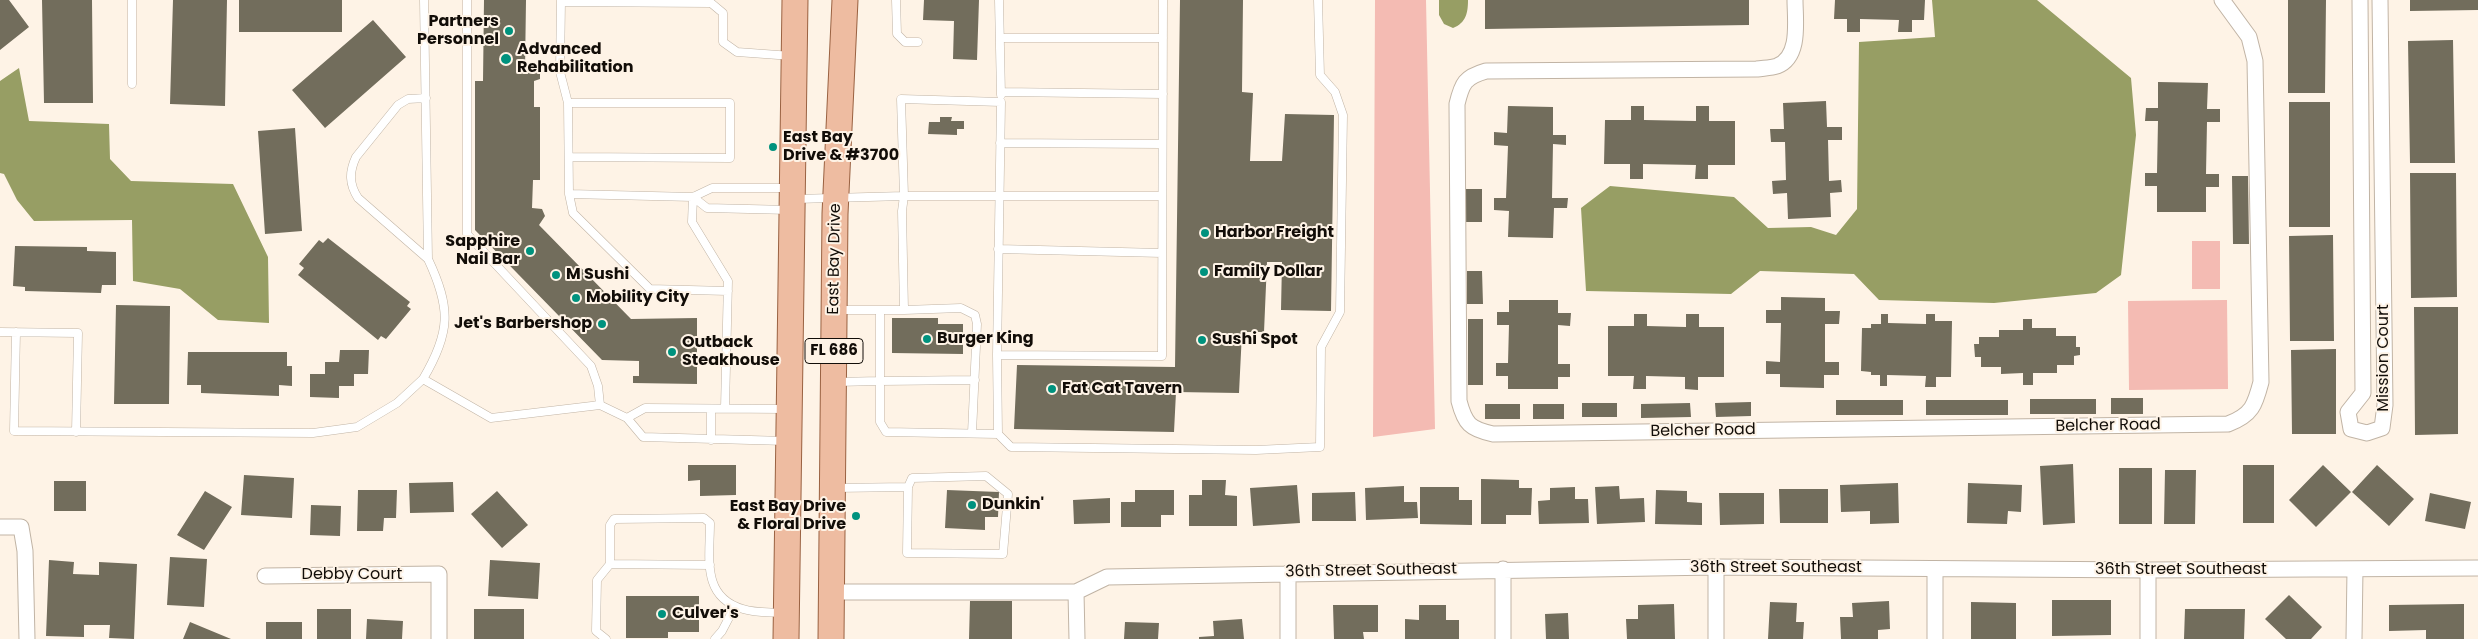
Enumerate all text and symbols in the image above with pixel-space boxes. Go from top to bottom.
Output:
place label: Partners Personnel [417,12,499,50]
marker: Partners Personnel [503,25,515,37]
place label: Advanced Rehabilitation [517,40,634,78]
marker: Advanced Rehabilitation [499,52,513,66]
place label: East Bay Drive & #3700 [783,128,899,166]
marker: East Bay Drive & #3700 [767,141,779,153]
street label: East Bay Drive [824,203,846,315]
place label: Harbor Freight [1215,223,1334,243]
marker: Harbor Freight [1199,227,1211,239]
place label: Sapphire Nail Bar [445,232,520,270]
marker: Sapphire Nail Bar [524,245,536,257]
place label: Family Dollar [1214,262,1322,282]
place label: M Sushi [566,265,629,285]
marker: Family Dollar [1198,266,1210,278]
marker: M Sushi [550,269,562,281]
place label: Mobility City [586,288,689,308]
marker: Mobility City [570,292,582,304]
street label: Mission Court [2374,304,2394,412]
place label: Jet's Barbershop [454,314,592,334]
marker: Jet's Barbershop [596,318,608,330]
place label: Burger King [937,329,1034,349]
place label: Sushi Spot [1212,330,1298,350]
place label: Outback Steakhouse [682,333,779,371]
marker: Burger King [921,333,933,345]
marker: Sushi Spot [1196,334,1208,346]
road number: FL 686 [805,338,863,364]
marker: Outback Steakhouse [666,346,678,358]
place label: Fat Cat Tavern [1062,379,1182,399]
marker: Fat Cat Tavern [1046,383,1058,395]
street label: Belcher Road [2055,415,2161,437]
street label: Belcher Road [1650,420,1756,442]
place label: Dunkin' [982,495,1044,515]
place label: East Bay Drive & Floral Drive [730,497,846,535]
marker: Dunkin' [966,499,978,511]
marker: East Bay Drive & Floral Drive [850,510,862,522]
street label: 36th Street Southeast [1690,558,1862,578]
street label: 36th Street Southeast [1285,560,1457,582]
street label: 36th Street Southeast [2095,560,2267,580]
street label: Debby Court [302,565,402,585]
place label: Culver's [672,604,739,624]
marker: Culver's [656,608,668,620]

